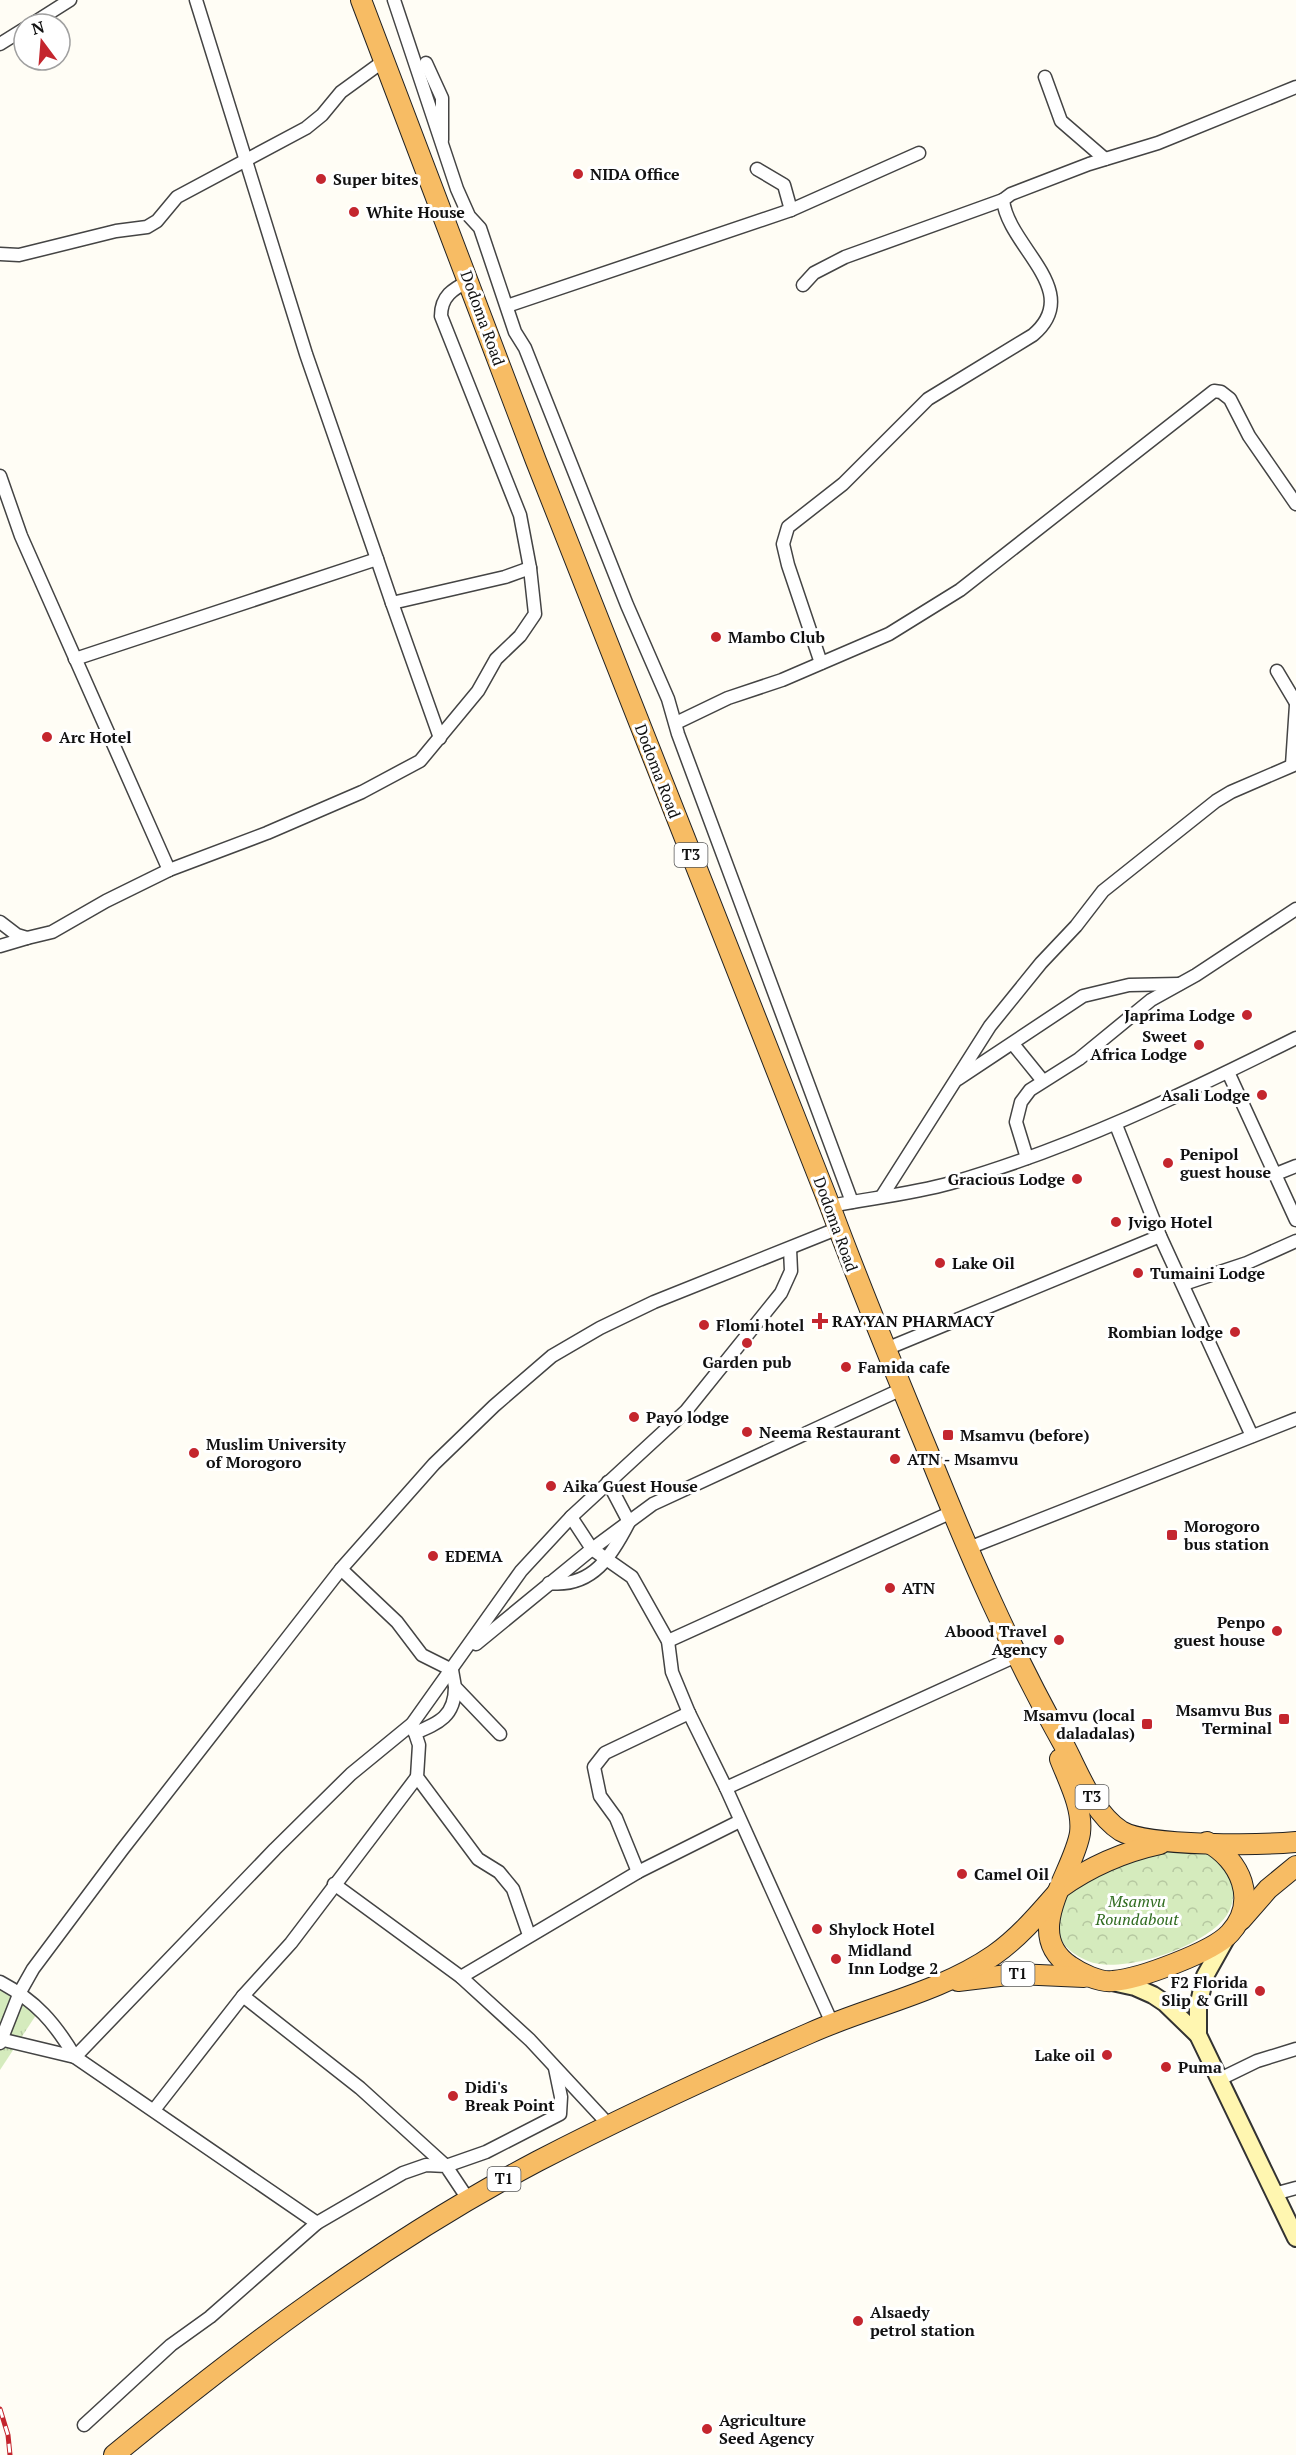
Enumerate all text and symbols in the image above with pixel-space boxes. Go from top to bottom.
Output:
north arrow [12,12,72,72]
text: N [29,15,47,40]
place label: NIDA Office [590,163,680,185]
marker: NIDA Office [571,167,585,181]
place label: Super bites [333,168,418,190]
marker: Super bites [314,172,328,186]
place label: White House [366,201,465,223]
marker: White House [347,205,361,219]
street label: Dodoma Road [456,268,510,369]
place label: Mambo Club [728,626,825,648]
marker: Mambo Club [709,630,723,644]
street label: Dodoma Road [630,721,686,821]
place label: Arc Hotel [59,726,132,748]
marker: Arc Hotel [40,730,54,744]
road number: T3 [674,843,708,867]
place label: Japrima Lodge [1124,1004,1235,1026]
marker: Japrima Lodge [1240,1008,1254,1022]
place label: Sweet Africa Lodge [1090,1025,1188,1065]
marker: Sweet Africa Lodge [1192,1038,1206,1052]
place label: Asali Lodge [1161,1084,1250,1106]
marker: Asali Lodge [1255,1088,1269,1102]
place label: Penipol guest house [1180,1143,1271,1183]
marker: Penipol guest house [1161,1156,1175,1170]
place label: Gracious Lodge [948,1168,1065,1190]
marker: Gracious Lodge [1070,1172,1084,1186]
street label: Dodoma Road [809,1174,863,1275]
place label: Jvigo Hotel [1128,1211,1213,1233]
marker: Jvigo Hotel [1109,1215,1123,1229]
place label: Lake Oil [952,1252,1015,1274]
marker: Lake Oil [933,1256,947,1270]
place label: Tumaini Lodge [1150,1262,1266,1284]
marker: Tumaini Lodge [1131,1266,1145,1280]
place label: RAYYAN PHARMACY [832,1310,995,1332]
place label: Flomi hotel [716,1314,804,1336]
marker: RAYYAN PHARMACY [813,1314,827,1328]
marker: Flomi hotel [697,1318,711,1332]
place label: Rombian lodge [1108,1321,1223,1343]
marker: Rombian lodge [1228,1325,1242,1339]
marker: Garden pub [740,1336,754,1350]
place label: Garden pub [702,1351,792,1373]
place label: Famida cafe [858,1356,950,1378]
marker: Famida cafe [839,1360,853,1374]
place label: Payo lodge [646,1406,730,1428]
marker: Payo lodge [627,1410,641,1424]
place label: Neema Restaurant [759,1421,901,1443]
place label: Msamvu (before) [960,1424,1089,1446]
marker: Neema Restaurant [740,1425,754,1439]
marker: Msamvu (before) [941,1428,955,1442]
place label: Muslim University of Morogoro [206,1433,347,1473]
marker: Muslim University of Morogoro [187,1446,201,1460]
place label: ATN - Msamvu [907,1448,1019,1470]
marker: ATN - Msamvu [888,1452,902,1466]
place label: Aika Guest House [563,1475,698,1497]
marker: Aika Guest House [544,1479,558,1493]
place label: Morogoro bus station [1183,1515,1270,1555]
marker: Morogoro bus station [1165,1528,1179,1542]
place label: EDEMA [445,1545,503,1567]
marker: EDEMA [426,1549,440,1563]
place label: ATN [902,1577,935,1599]
marker: ATN [883,1581,897,1595]
place label: Penpo guest house [1174,1611,1265,1651]
place label: Abood Travel Agency [945,1620,1048,1660]
marker: Penpo guest house [1270,1624,1284,1638]
marker: Abood Travel Agency [1052,1633,1066,1647]
place label: Msamvu Bus Terminal [1176,1699,1272,1739]
place label: Msamvu (local daladalas) [1024,1704,1135,1744]
marker: Msamvu Bus Terminal [1277,1712,1291,1726]
marker: Msamvu (local daladalas) [1140,1717,1154,1731]
road number: T3 [1076,1785,1108,1809]
place label: Camel Oil [974,1863,1049,1885]
marker: Camel Oil [955,1867,969,1881]
park label: Msamvu Roundabout [1094,1890,1179,1930]
place label: Shylock Hotel [829,1918,935,1940]
marker: Shylock Hotel [810,1922,824,1936]
place label: Midland Inn Lodge 2 [848,1939,938,1979]
marker: Midland Inn Lodge 2 [829,1952,843,1966]
road number: T1 [1002,1962,1034,1986]
place label: F2 Florida Slip & Grill [1162,1971,1248,2011]
marker: F2 Florida Slip & Grill [1253,1984,1267,1998]
place label: Lake oil [1035,2044,1095,2066]
marker: Lake oil [1100,2048,1114,2062]
place label: Puma [1178,2056,1222,2078]
marker: Puma [1159,2060,1173,2074]
place label: Didi's Break Point [465,2076,555,2116]
marker: Didi's Break Point [446,2089,460,2103]
road number: T1 [488,2167,520,2191]
place label: Alsaedy petrol station [870,2301,975,2341]
marker: Alsaedy petrol station [851,2314,865,2328]
place label: Agriculture Seed Agency [719,2409,815,2449]
marker: Agriculture Seed Agency [700,2422,714,2436]

